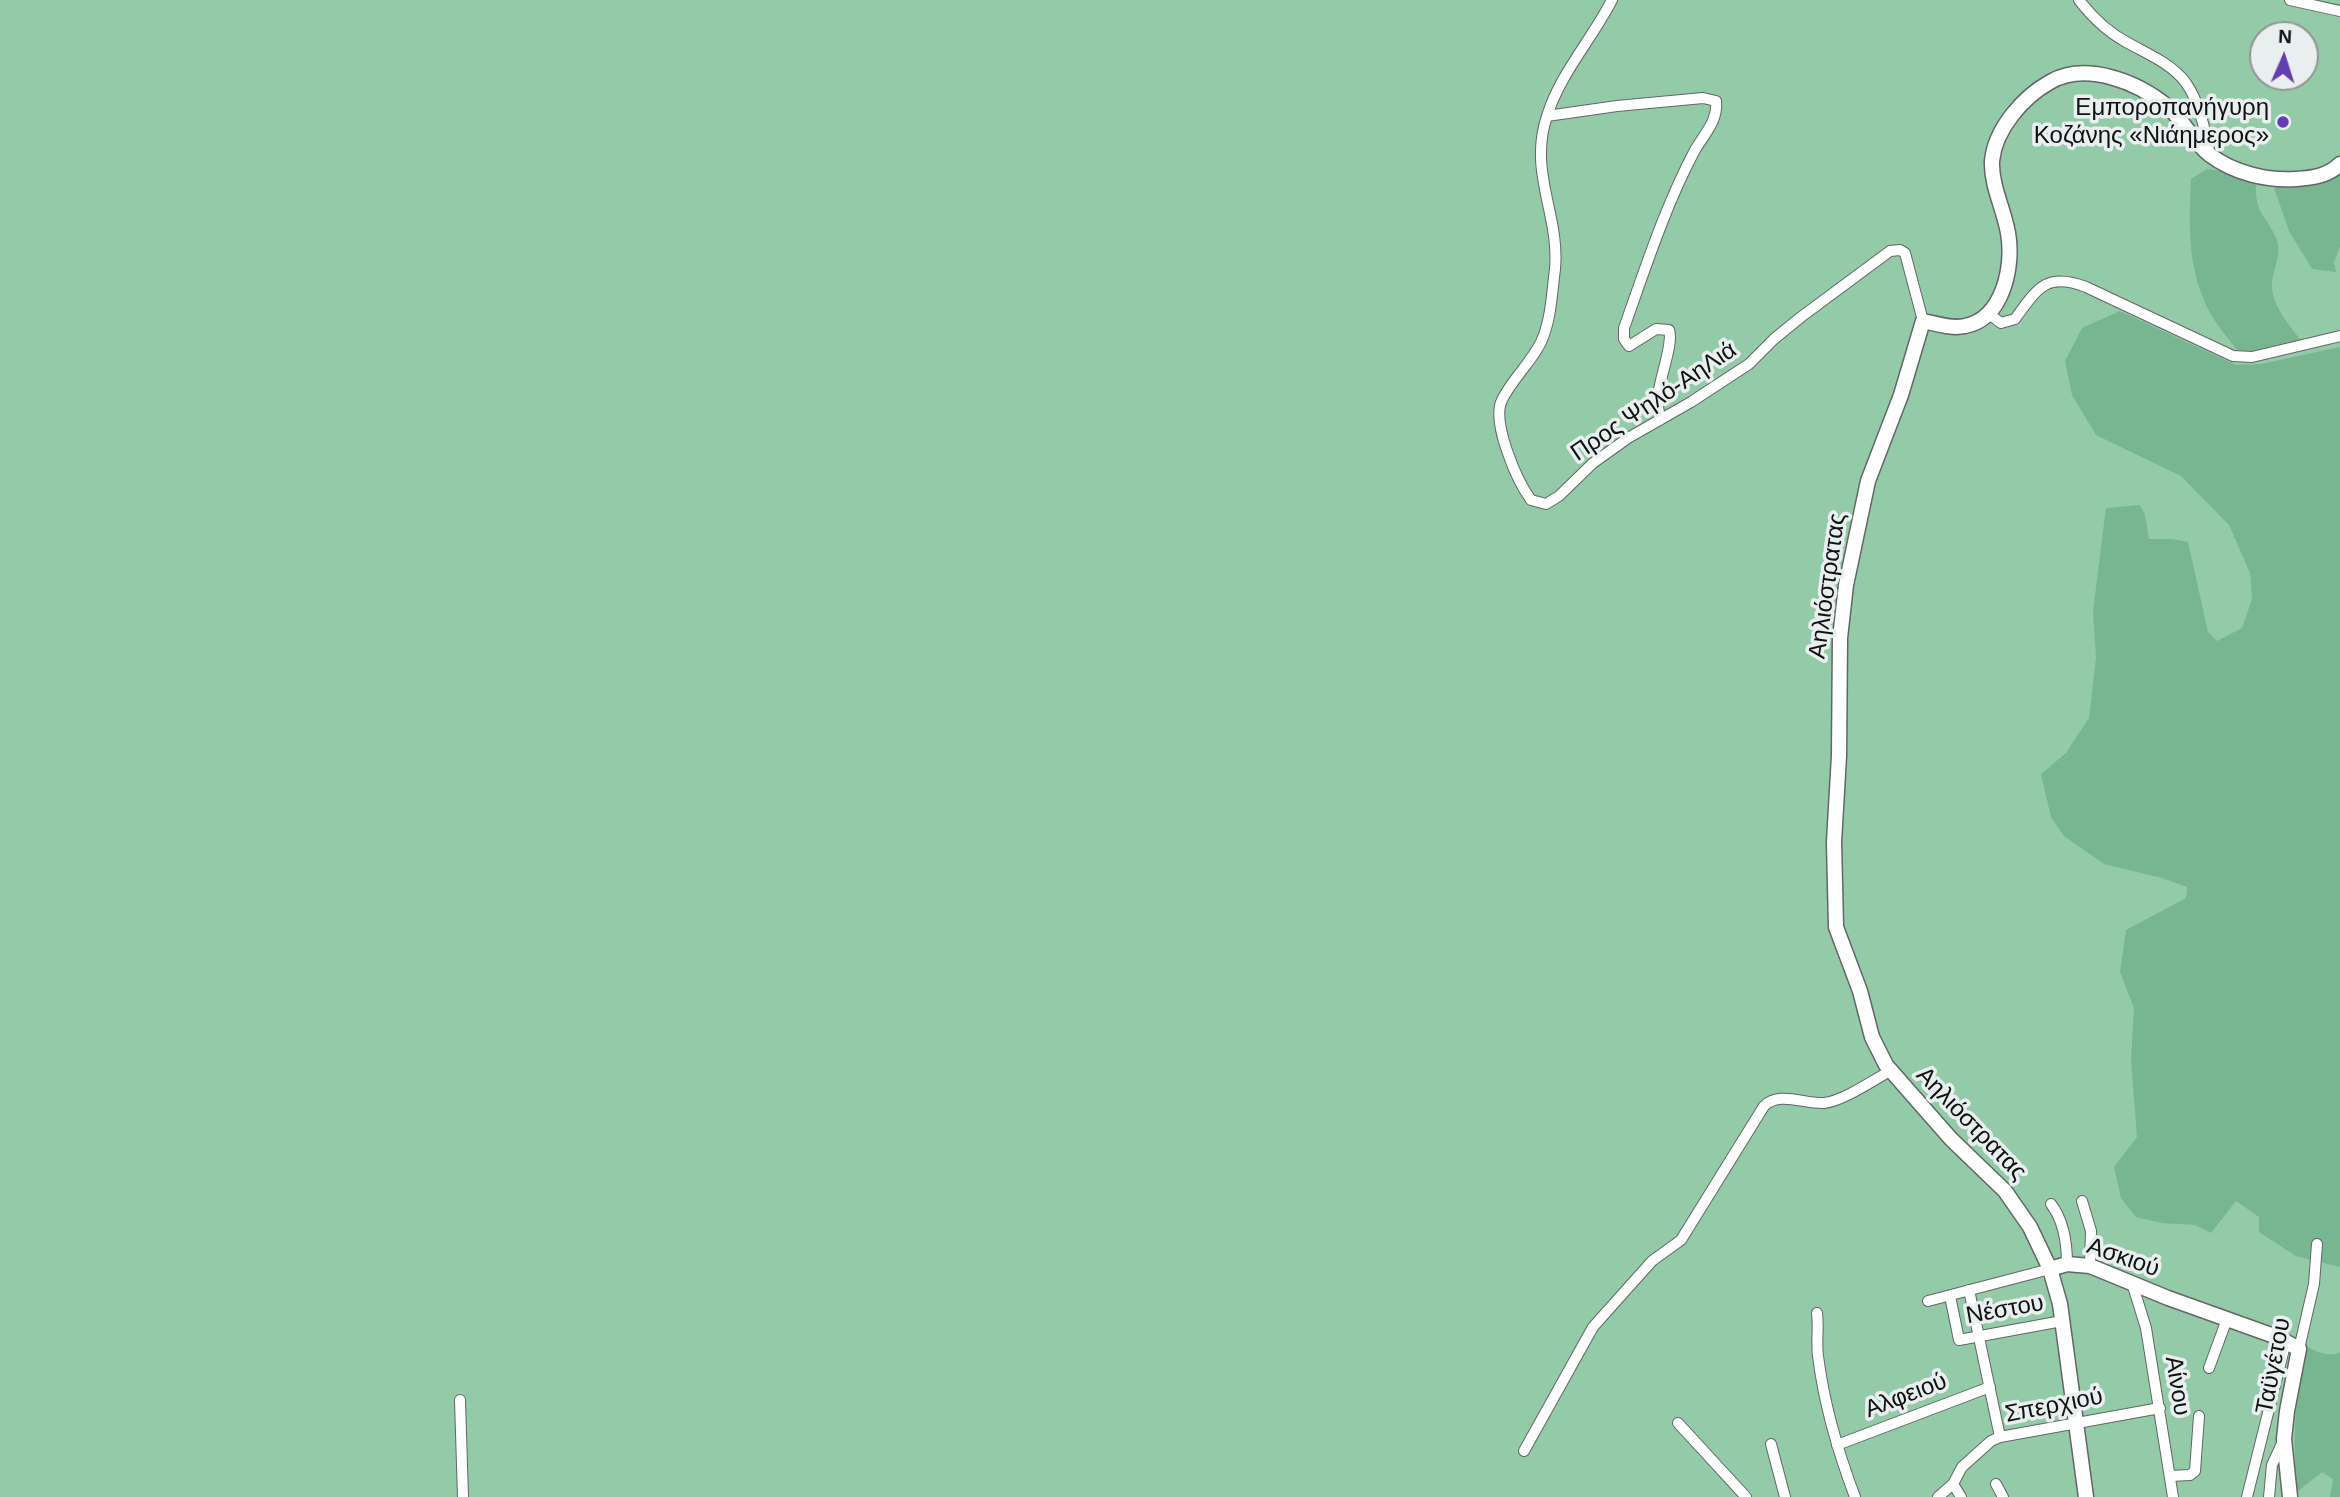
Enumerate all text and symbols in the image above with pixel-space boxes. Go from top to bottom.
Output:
north arrow [2249,21,2319,91]
text: N [2278,26,2292,47]
place label: Εμποροπανήγυρη Κοζάνης «Νιάημερος» [2034,94,2269,150]
marker: Εμποροπανήγυρη Κοζάνης «Νιάημερος» [2275,114,2291,130]
street label: Προς Ψηλό-ΑηΛιά [1566,336,1742,468]
street label: Αηλιόστρατας [1804,511,1852,661]
street label: Αηλιόστρατας [1910,1061,2032,1187]
street label: Ασκιού [2083,1232,2163,1284]
street label: Νέστου [1964,1289,2046,1331]
street label: Ταϋγέτου [2251,1315,2297,1417]
street label: Αίνου [2158,1354,2196,1418]
street label: Αλφειού [1861,1367,1951,1425]
street label: Σπερχιού [2003,1382,2105,1430]

